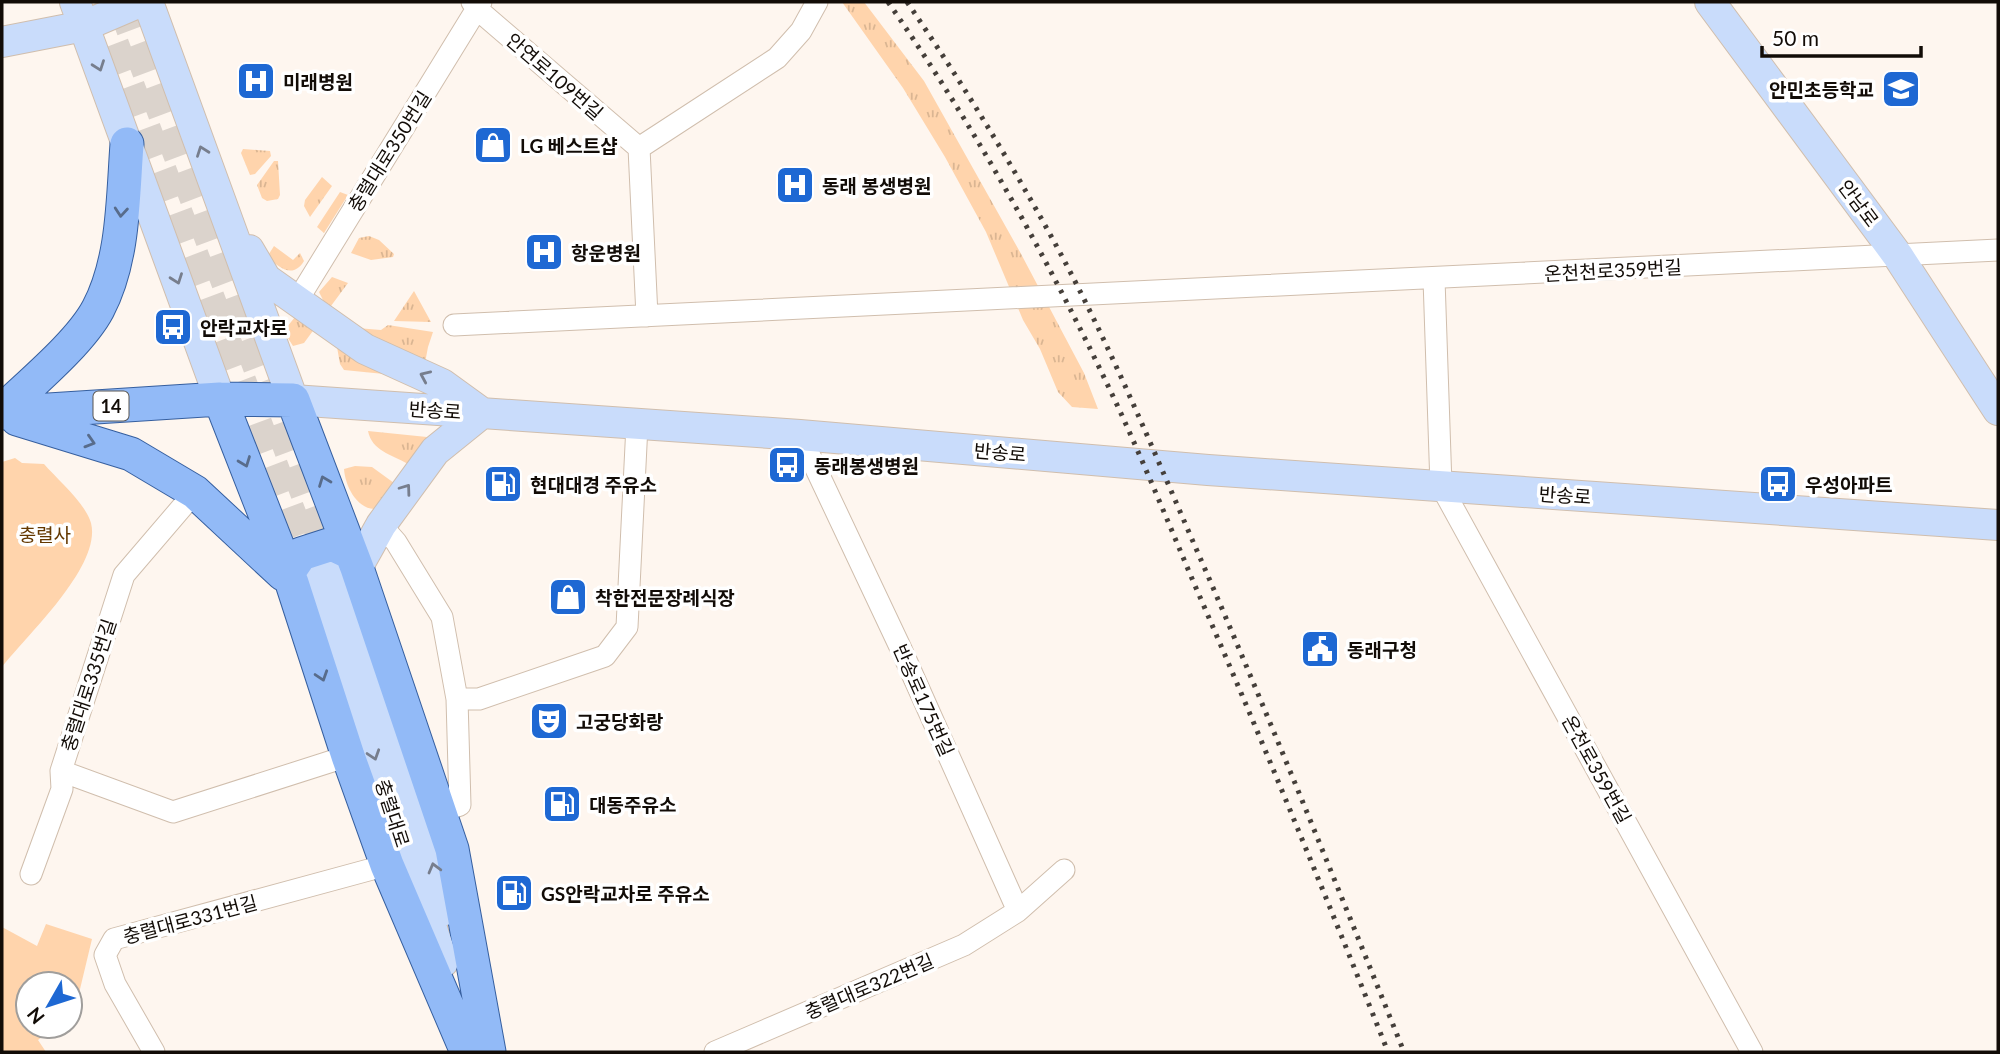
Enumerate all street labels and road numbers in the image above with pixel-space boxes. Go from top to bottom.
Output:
street label: 안연로109번길 [502,28,608,124]
street label: 충렬대로350번길 [343,86,435,216]
street label: 안남로 [1834,175,1884,231]
street label: 온천천로359번길 [1544,255,1682,285]
road number: 14 [94,392,128,420]
street label: 반송로 [408,397,462,423]
street label: 반송로 [973,438,1027,466]
street label: 반송로 [1538,482,1592,508]
street label: 충렬대로335번길 [56,616,120,754]
street label: 반송로175번길 [889,640,959,760]
street label: 온천로359번길 [1558,711,1636,827]
street label: 충렬대로 [371,776,415,850]
street label: 충렬대로331번길 [120,890,260,948]
street label: 충렬대로322번길 [801,948,937,1024]

